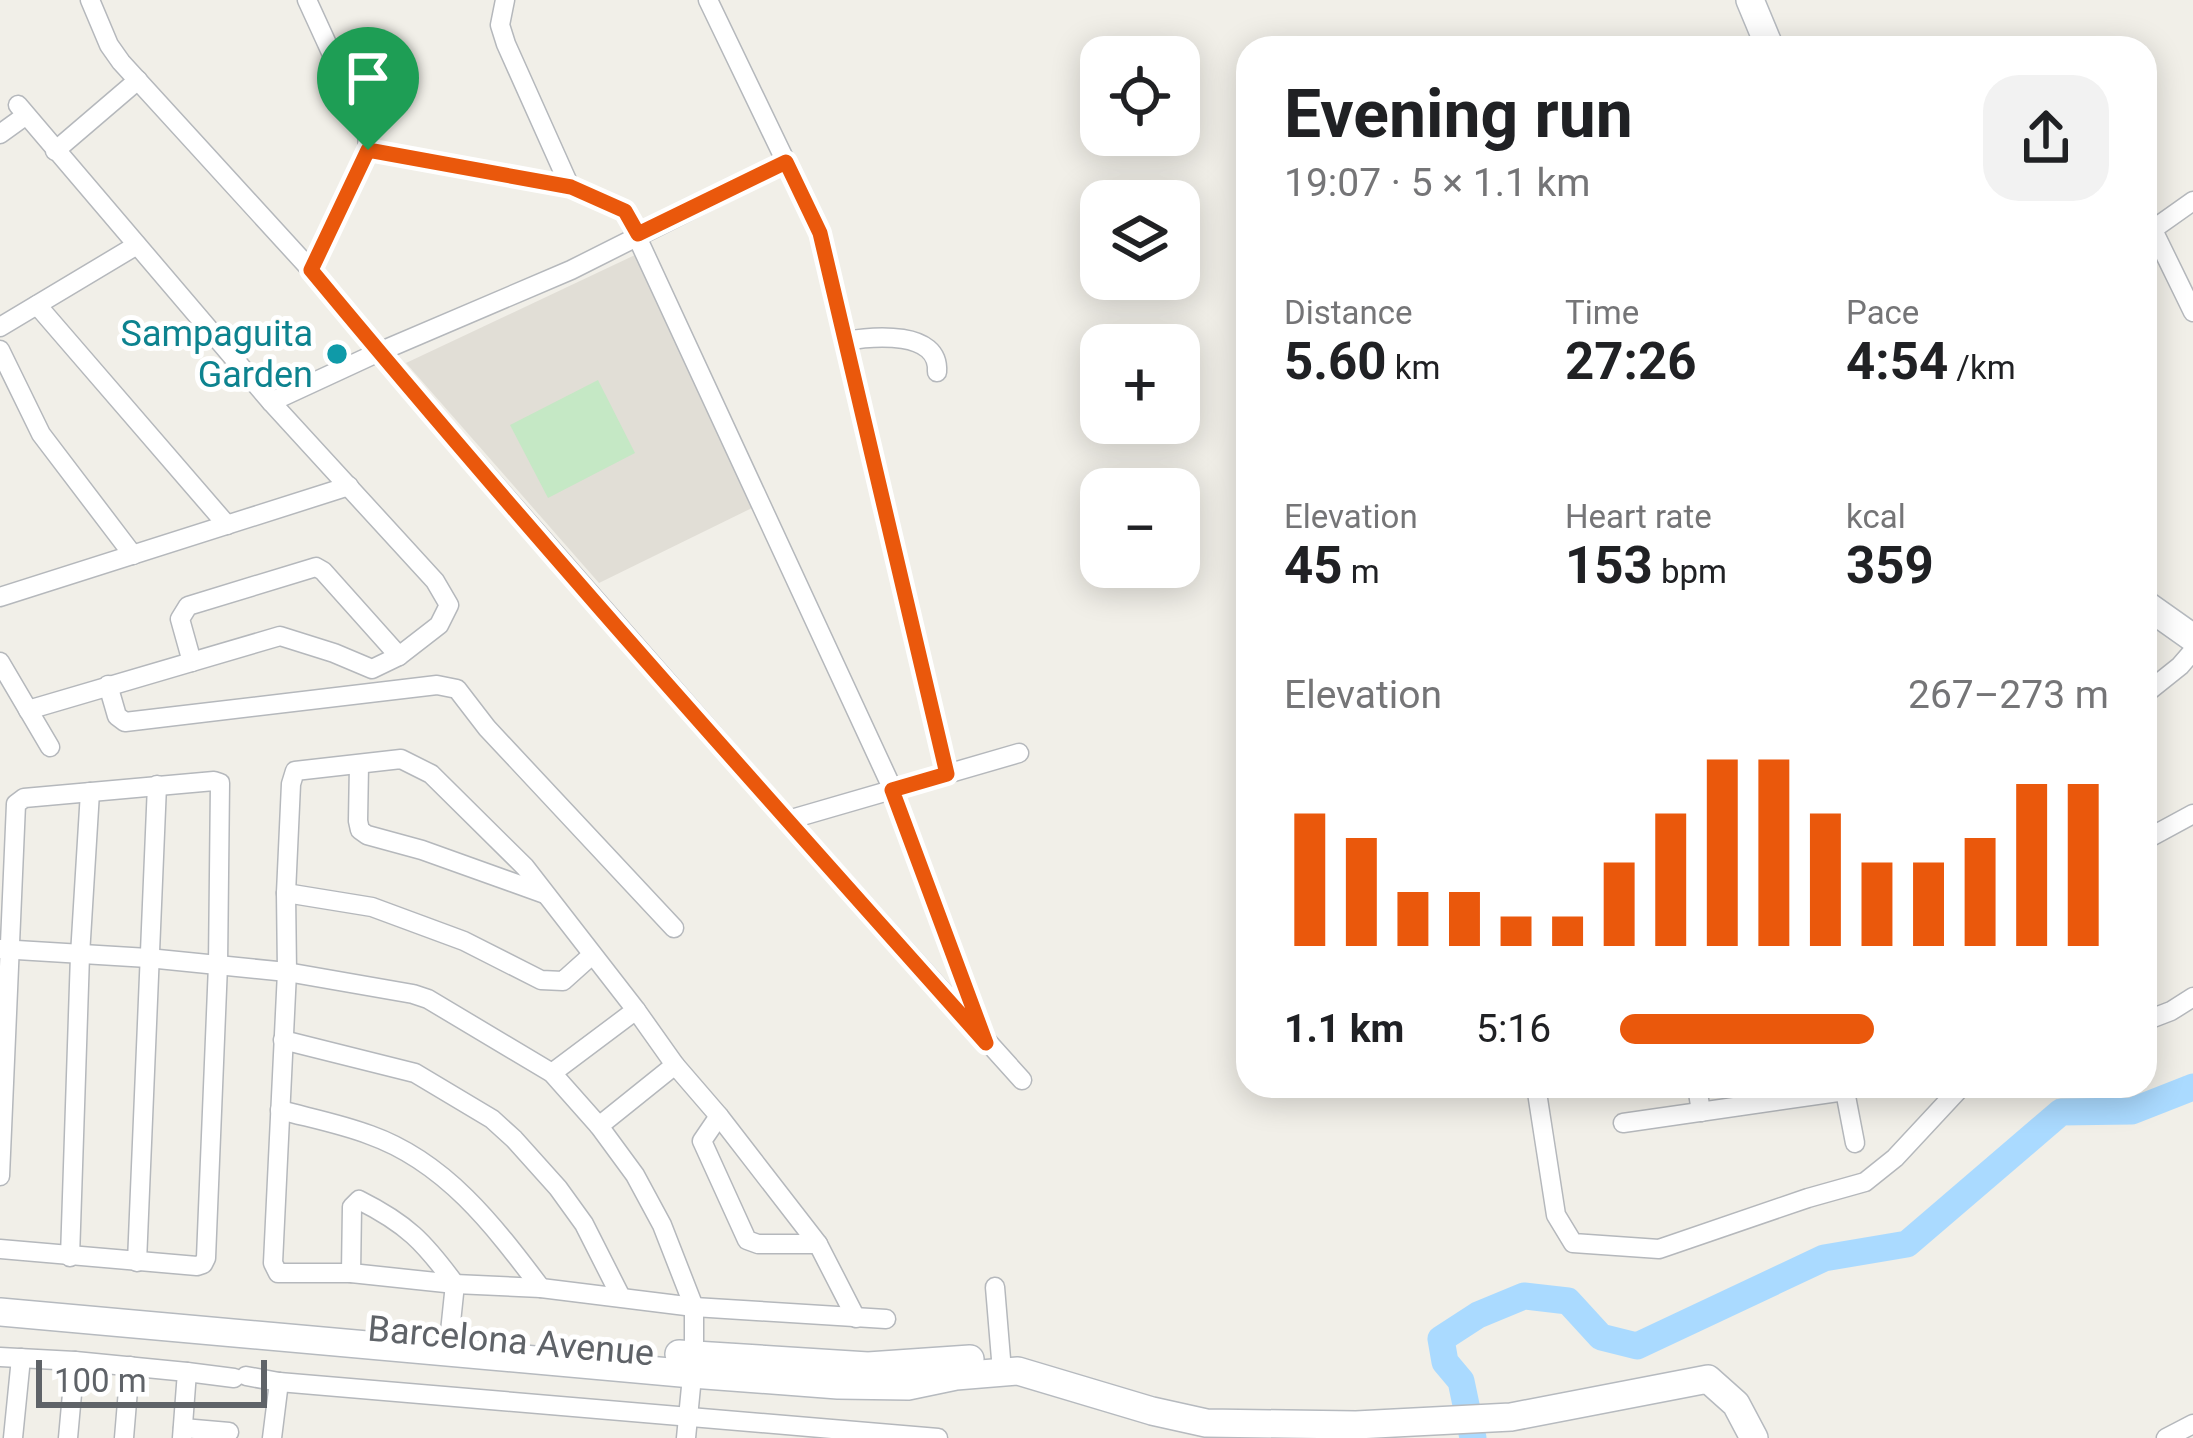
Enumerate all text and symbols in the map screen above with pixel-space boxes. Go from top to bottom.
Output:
pin [317,27,419,150]
map controls [1080,36,1200,588]
button: locate [1080,36,1200,156]
icon: arrive [335,45,401,111]
button: share [1983,75,2109,201]
text: Evening run [1284,76,1633,153]
text: 19:07 · 5 × 1.1 km [1284,160,1591,206]
button: layers [1080,180,1200,300]
text: Distance [1284,293,1412,332]
text: Time [1565,293,1639,332]
text: Pace [1846,293,1919,332]
place label: Sampaguita Garden [121,313,313,396]
button: + [1080,324,1200,444]
text: 5.60 [1284,332,1387,391]
text: 27:26 [1565,332,1696,391]
text: 4:54 [1846,332,1948,391]
marker: Sampaguita Garden [324,341,350,367]
text: km [1387,348,1440,387]
text: /km [1948,348,2016,387]
button: − [1080,468,1200,588]
text: Elevation [1284,497,1418,536]
text: Heart rate [1565,497,1712,536]
text: kcal [1846,497,1906,536]
text: 45 [1284,536,1343,595]
text: 153 [1565,536,1653,595]
text: 359 [1846,536,1934,595]
text: m [1343,552,1380,591]
text: bpm [1653,552,1727,591]
text: Elevation [1284,672,1442,718]
text: 267–273 m [1908,672,2109,718]
text: 1.1 km [1284,1006,1404,1052]
text: 5:16 [1476,1006,1551,1052]
street label: Barcelona Avenue [366,1308,656,1374]
scale bar [36,1354,267,1407]
text: 100 m [54,1361,147,1400]

